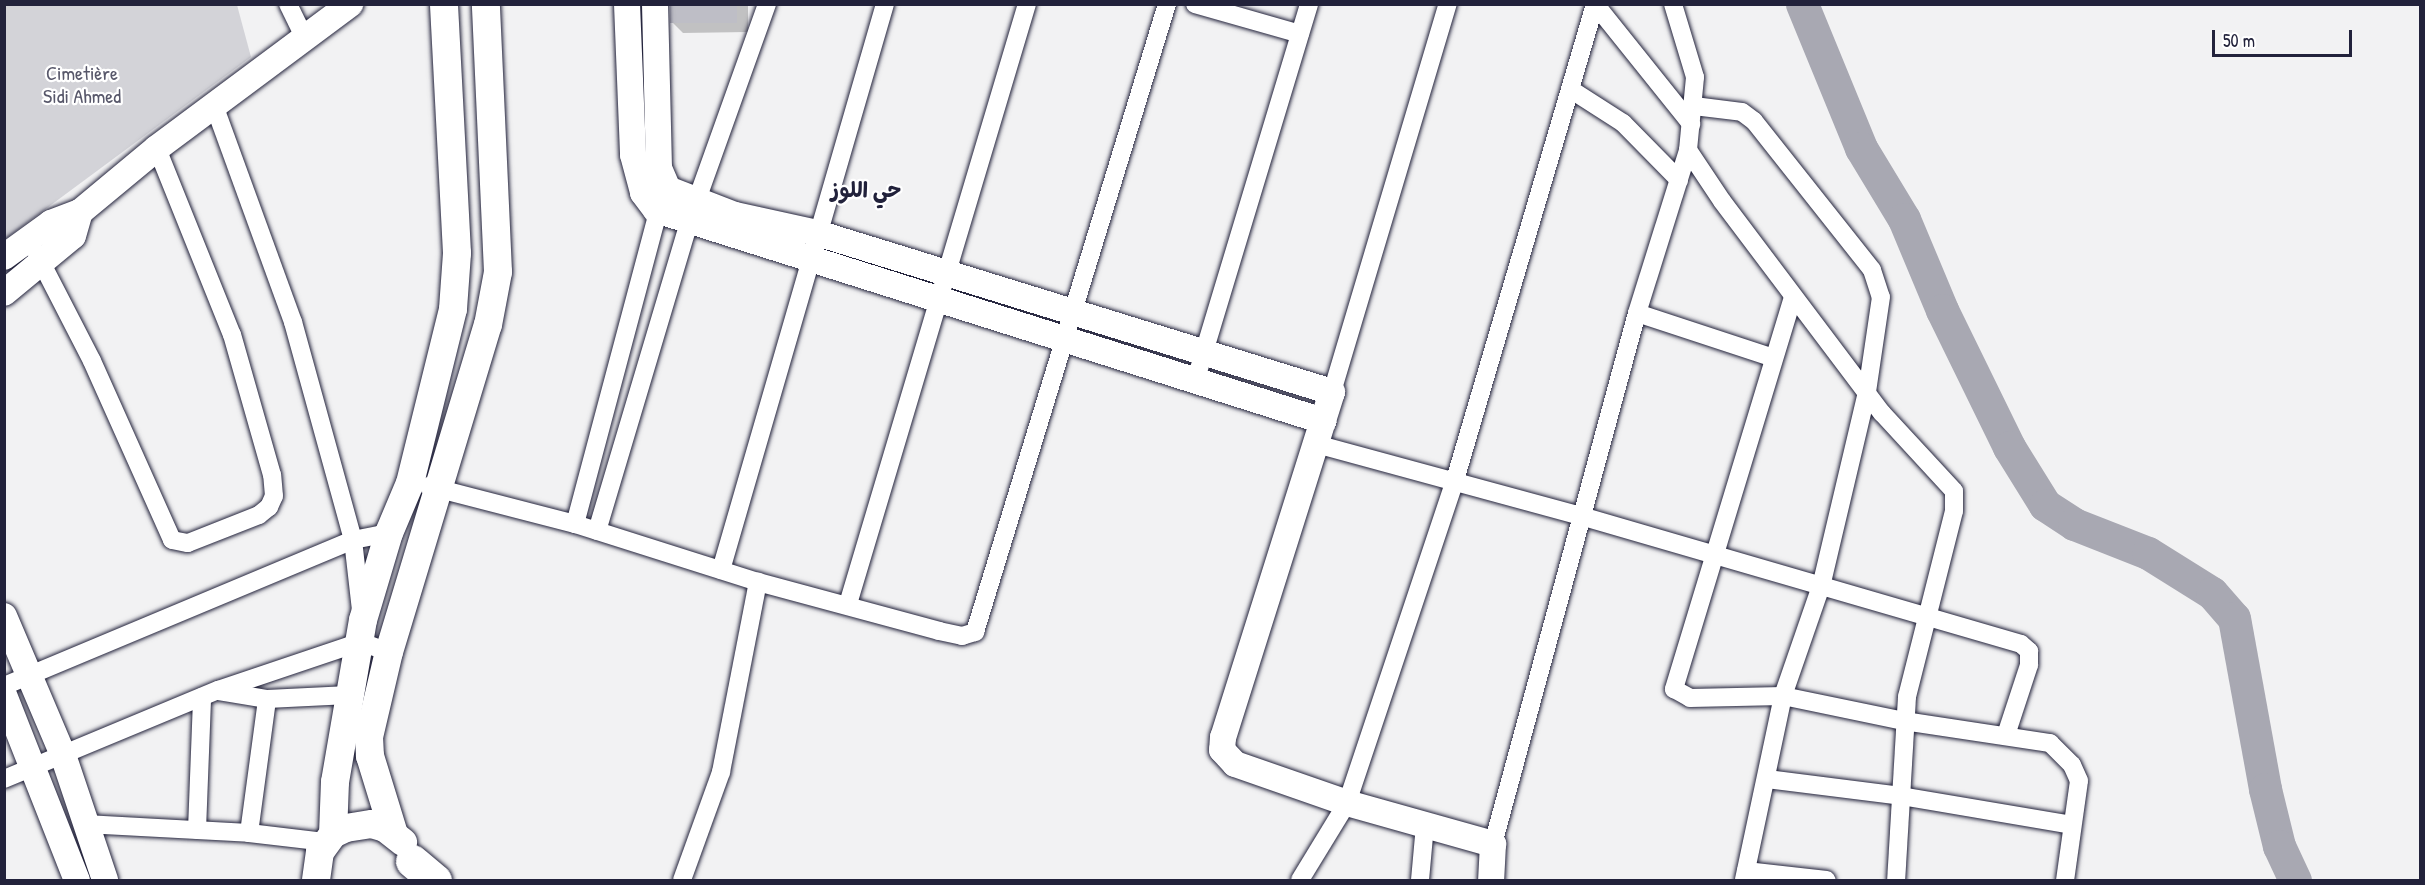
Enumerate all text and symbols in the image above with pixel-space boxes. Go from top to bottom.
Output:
scale bar [2215,18,2354,56]
text: 50 m [2223,28,2255,53]
park label: Cimetière Sidi Ahmed [43,61,121,108]
district label: حي اللوز [831,177,901,203]

